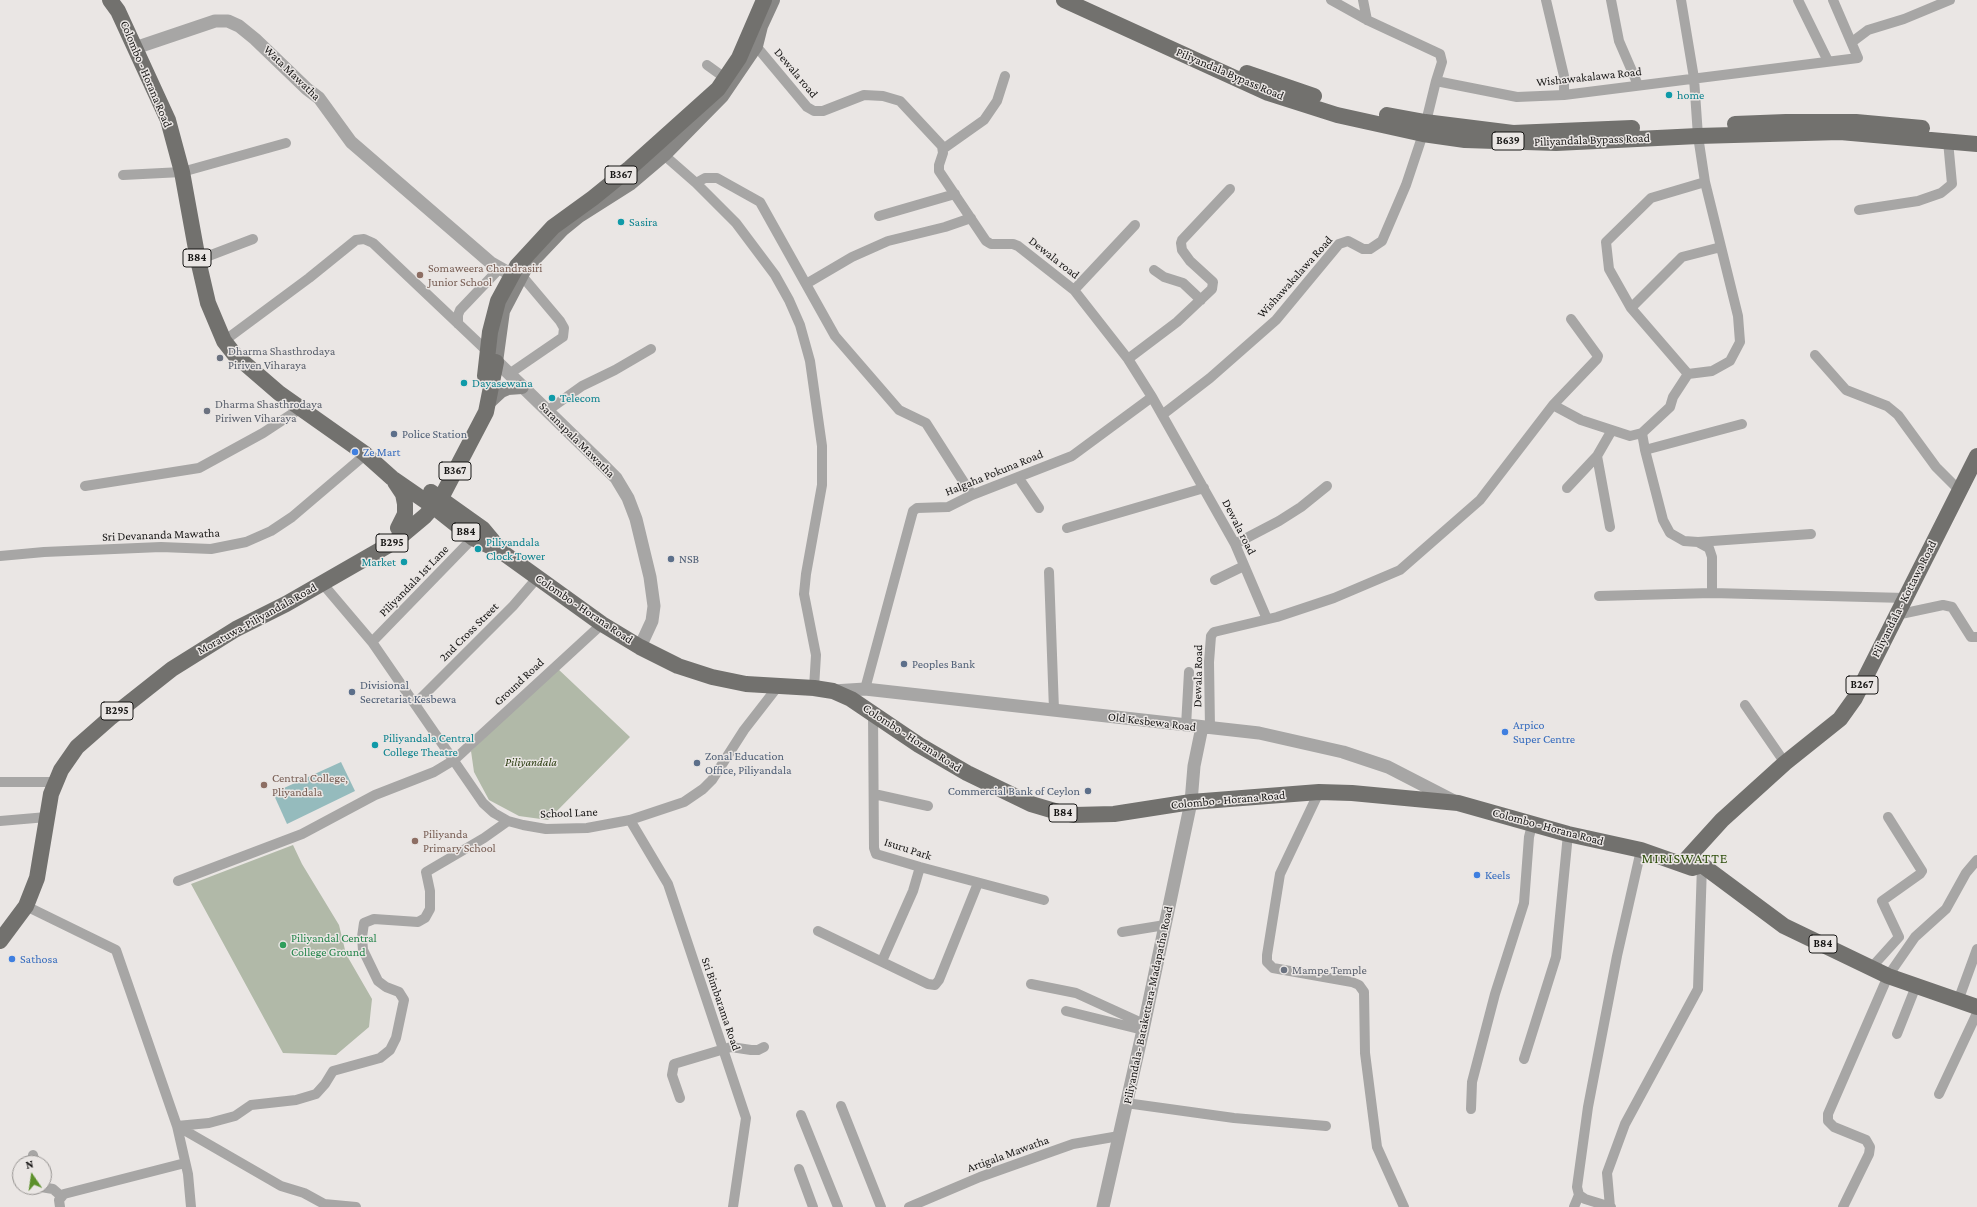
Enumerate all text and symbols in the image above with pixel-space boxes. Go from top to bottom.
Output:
street label: Colombo - Horana Road [117,18,175,130]
street label: Wata Mawatha [261,42,323,104]
street label: Dewala road [771,45,821,101]
street label: Piliyandala Bypass Road [1174,45,1286,103]
street label: Wishawakalawa Road [1536,64,1642,90]
place label: home [1677,88,1704,102]
marker: home [1664,90,1674,100]
street label: Piliyandala Bypass Road [1534,131,1650,149]
road number: B639 [1492,132,1524,150]
road number: B367 [605,166,637,184]
place label: Sasira [629,215,658,229]
marker: Sasira [616,217,626,227]
street label: Wishawakalawa Road [1254,233,1336,321]
street label: Dewala road [1026,234,1082,282]
road number: B84 [183,249,211,267]
place label: Somaweera Chandrasiri Junior School [428,261,542,289]
marker: Somaweera Chandrasiri Junior School [415,270,425,280]
place label: Dharma Shasthrodaya Piriven Viharaya [228,344,335,372]
marker: Dharma Shasthrodaya Piriven Viharaya [215,353,225,363]
place label: Dayasewana [472,376,533,390]
marker: Dayasewana [459,378,469,388]
place label: Telecom [560,391,600,405]
marker: Telecom [547,393,557,403]
place label: Dharma Shasthrodaya Piriwen Viharaya [215,397,322,425]
street label: Saranapala Mawatha [536,399,618,481]
marker: Dharma Shasthrodaya Piriwen Viharaya [202,406,212,416]
place label: Police Station [402,427,467,441]
marker: Police Station [389,429,399,439]
place label: Ze Mart [363,445,401,459]
marker: Ze Mart [350,447,360,457]
street label: Halgaha Pokuna Road [943,447,1045,499]
road number: B367 [439,462,471,480]
street label: Dewala road [1219,497,1259,557]
road number: B84 [452,523,480,541]
street label: Sri Devananda Mawatha [102,526,220,544]
road number: B295 [376,534,408,552]
place label: Piliyandala Clock Tower [486,535,545,563]
street label: Piliyandala - Kottawa Road [1868,538,1940,660]
street label: Piliyandala 1st Lane [376,542,452,620]
marker: Piliyandala Clock Tower [473,544,483,554]
place label: NSB [679,552,699,566]
marker: NSB [666,554,676,564]
place label: Market [361,555,396,569]
marker: Market [399,557,409,567]
street label: Colombo - Horana Road [532,571,636,647]
street label: Moratuwa-Piliyandala Road [195,580,319,658]
street label: 2nd Cross Street [436,599,502,665]
street label: Dewala Road [1190,644,1206,708]
street label: Ground Road [491,655,547,709]
place label: Peoples Bank [912,657,975,671]
marker: Peoples Bank [899,659,909,669]
road number: B267 [1846,676,1878,694]
place label: Divisional Secretariat Kesbewa [360,678,456,706]
marker: Divisional Secretariat Kesbewa [347,687,357,697]
street label: Colombo - Horana Road [860,701,964,775]
road number: B295 [101,702,133,720]
street label: Old Kesbewa Road [1107,709,1197,735]
place label: Arpico Super Centre [1513,718,1575,746]
marker: Arpico Super Centre [1500,727,1510,737]
place label: Piliyandala Central College Theatre [383,731,474,759]
marker: Piliyandala Central College Theatre [370,740,380,750]
place label: Zonal Education Office, Piliyandala [705,749,792,777]
park label: Piliyandala [505,755,557,769]
marker: Zonal Education Office, Piliyandala [692,758,702,768]
place label: Central College, Pliyandala [272,771,348,799]
marker: Central College, Pliyandala [259,780,269,790]
place label: Commercial Bank of Ceylon [948,784,1080,798]
marker: Commercial Bank of Ceylon [1083,786,1093,796]
street label: Colombo - Horana Road [1170,788,1286,812]
road number: B84 [1049,804,1077,822]
street label: School Lane [540,805,598,821]
street label: Colombo - Horana Road [1491,805,1605,849]
place label: Piliyanda Primary School [423,827,496,855]
street label: Isuru Park [883,835,933,863]
marker: Piliyanda Primary School [410,836,420,846]
district label: MIRISWATTE [1642,851,1728,867]
place label: Keels [1485,868,1510,882]
marker: Keels [1472,870,1482,880]
street label: Piliyandala- Batakettara-Madapatha Road [1120,905,1176,1105]
place label: Piliyandal Central College Ground [291,931,377,959]
road number: B84 [1809,935,1837,953]
marker: Piliyandal Central College Ground [278,940,288,950]
place label: Sathosa [20,952,58,966]
marker: Sathosa [7,954,17,964]
street label: Sri Bimbarama Road [698,955,744,1053]
place label: Mampe Temple [1292,963,1367,977]
marker: Mampe Temple [1279,965,1289,975]
street label: Artigala Mawatha [965,1132,1051,1176]
north arrow [12,1155,52,1195]
text: N [25,1158,35,1171]

